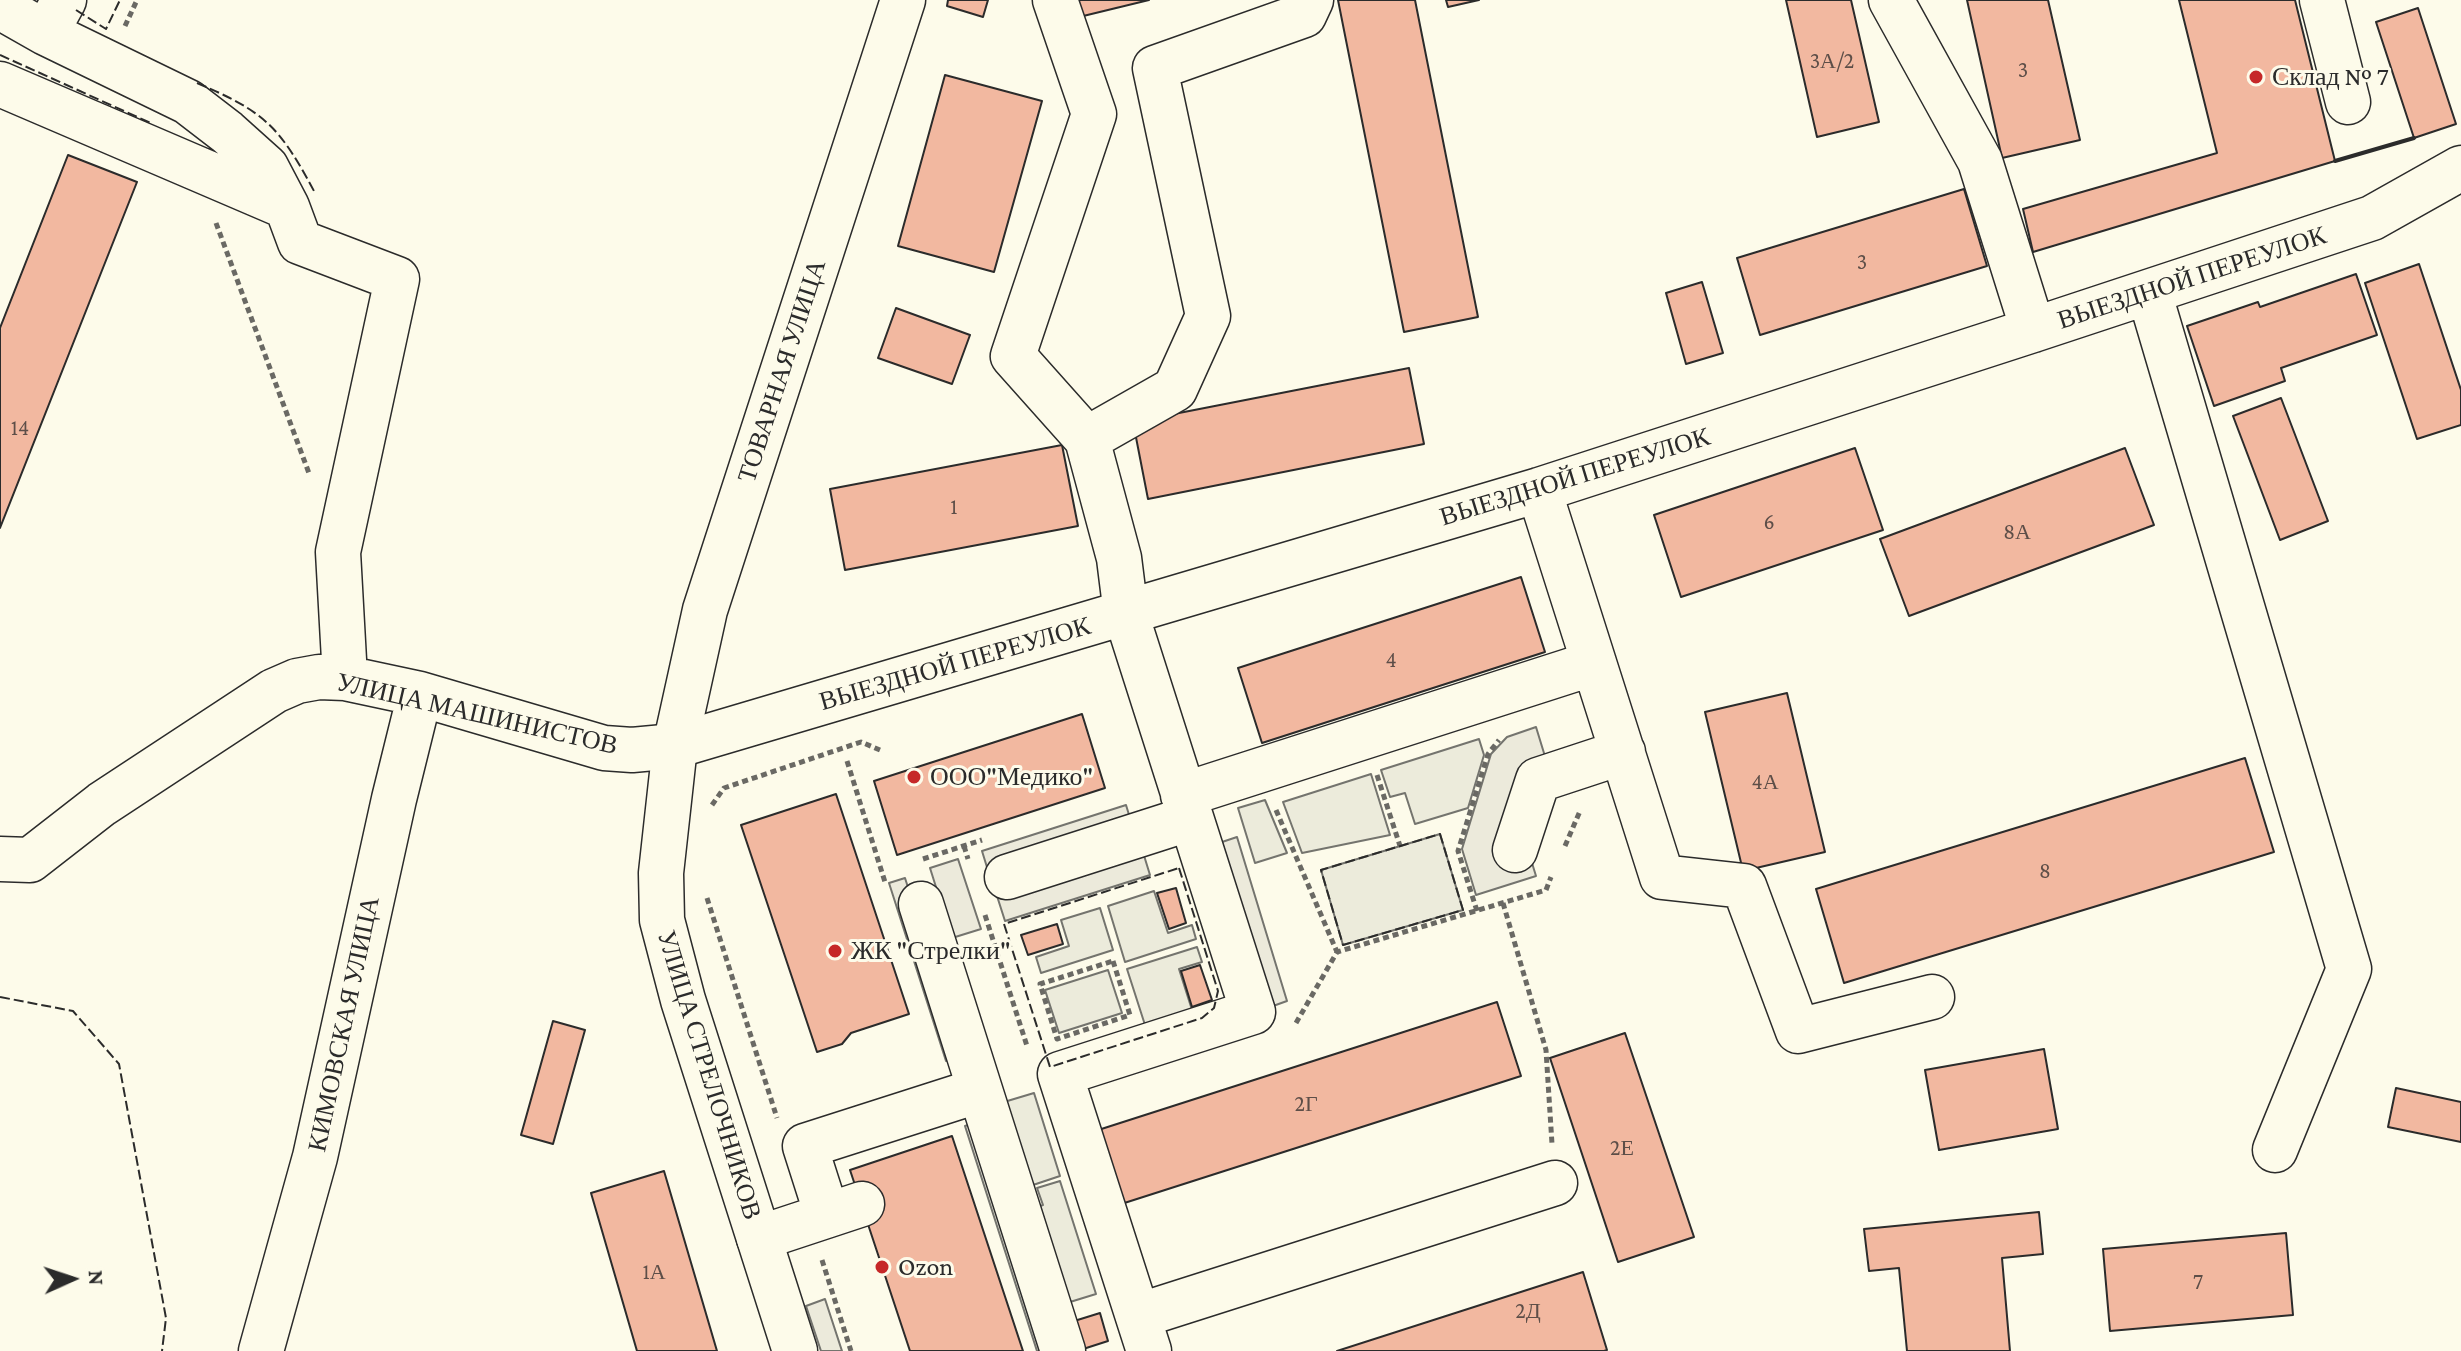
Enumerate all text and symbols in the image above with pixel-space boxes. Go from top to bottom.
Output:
house number: 3А/2 [1810,48,1854,74]
house number: 3 [2018,57,2028,83]
place label: Склад № 7 [2272,61,2389,93]
marker: Склад № 7 [2247,68,2265,86]
street label: ВЫЕЗДНОЙ ПЕРЕУЛОК [2054,220,2330,336]
house number: 3 [1857,249,1867,275]
street label: ТОВАРНАЯ УЛИЦА [731,256,833,486]
house number: 14 [11,415,29,441]
street label: ВЫЕЗДНОЙ ПЕРЕУЛОК [1436,421,1714,533]
house number: 1 [950,494,958,520]
house number: 6 [1763,509,1775,535]
house number: 8А [2003,519,2031,545]
street label: ВЫЕЗДНОЙ ПЕРЕУЛОК [816,610,1094,718]
house number: 4 [1385,647,1397,673]
street label: УЛИЦА МАШИНИСТОВ [333,666,621,762]
place label: ООО"Медико" [930,761,1093,793]
marker: ООО"Медико" [905,768,923,786]
house number: 4А [1751,769,1779,795]
house number: 8 [2039,858,2051,884]
street label: КИМОВСКАЯ УЛИЦА [302,893,386,1155]
street label: УЛИЦА СТРЕЛОЧНИКОВ [650,927,768,1223]
place label: ЖК "Стрелки" [851,935,1011,967]
marker: ЖК "Стрелки" [826,942,844,960]
house number: 2Г [1294,1091,1318,1117]
house number: 2Е [1610,1135,1634,1161]
north arrow [32,1239,112,1319]
place label: Ozon [898,1251,953,1283]
marker: Ozon [873,1258,891,1276]
house number: 1А [642,1259,666,1285]
house number: 7 [2193,1269,2203,1295]
text: N [84,1270,109,1286]
house number: 2Д [1515,1298,1541,1324]

